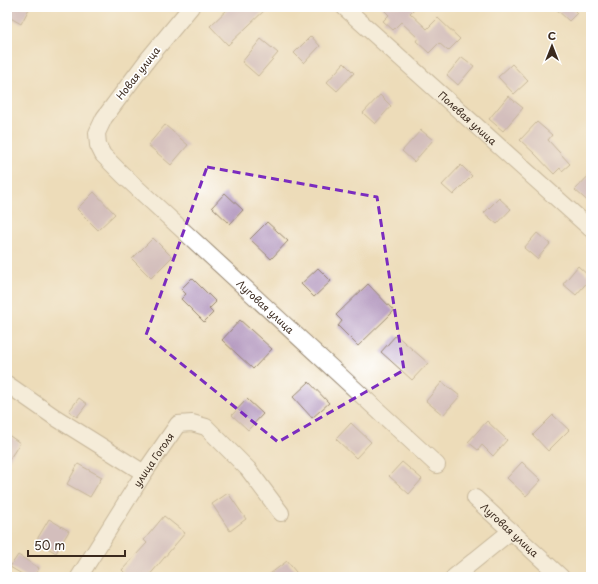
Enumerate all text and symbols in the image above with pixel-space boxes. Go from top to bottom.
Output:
north arrow [532,26,572,66]
text: С [548,27,556,44]
street label: Новая улица [112,42,164,102]
street label: Полевая улица [435,87,501,148]
street label: Луговая улица [234,276,298,337]
street label: улица Гоголя [129,429,177,490]
street label: Луговая улица [478,499,543,560]
scale bar [28,532,125,558]
text: 50 m [34,536,65,554]

